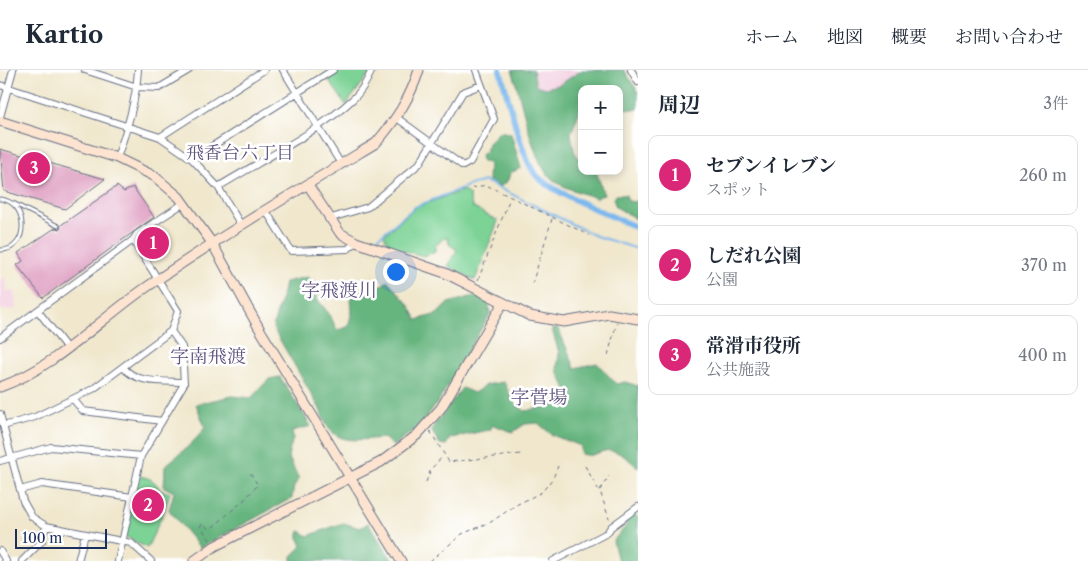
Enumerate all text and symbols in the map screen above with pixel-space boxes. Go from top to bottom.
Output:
text: Kartio [25,20,103,49]
text: ホーム [745,26,799,48]
text: 地図 [827,26,863,48]
text: 概要 [891,26,927,48]
text: お問い合わせ [955,26,1063,48]
map controls [578,85,623,175]
button: + [578,85,623,130]
text: 周辺 [658,92,700,117]
text: 3件 [1043,93,1068,113]
button: − [578,130,623,175]
district label: 飛香台六丁目 [186,142,294,164]
pin: 3 [18,149,50,187]
text: セブンイレブン [706,154,837,177]
text: 1 [671,165,679,185]
text: 260 m [1019,165,1067,185]
text: スポット [706,179,770,199]
pin: 1 [137,224,169,262]
text: しだれ公園 [706,244,801,267]
text: 2 [670,255,680,275]
text: 370 m [1021,255,1067,275]
your location [383,259,409,285]
text: 公園 [706,269,738,289]
district label: 字飛渡川 [301,279,377,302]
text: 常滑市役所 [706,334,801,357]
district label: 字南飛渡 [170,345,246,368]
text: 3 [670,345,680,365]
text: 400 m [1018,345,1067,365]
text: 公共施設 [706,359,770,379]
district label: 字菅場 [510,386,568,409]
pin: 2 [132,486,164,524]
scale bar [15,526,108,549]
text: 100 m [22,529,62,547]

